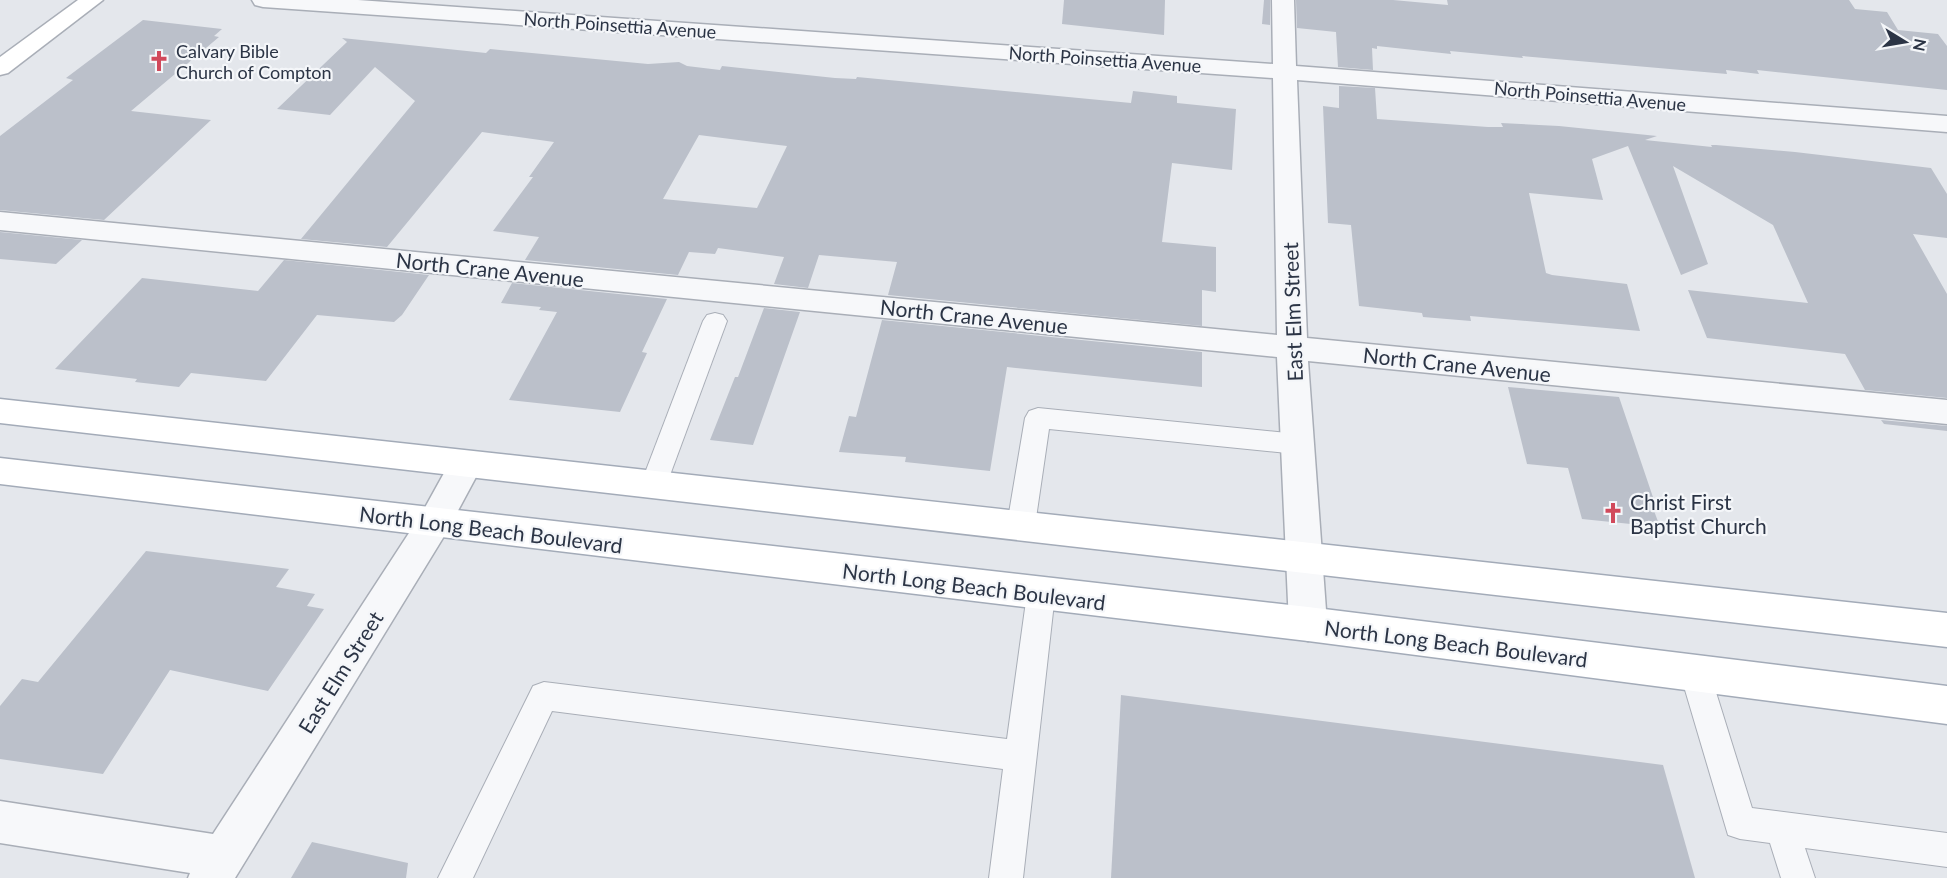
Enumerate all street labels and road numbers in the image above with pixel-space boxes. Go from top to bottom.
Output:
street label: North Poinsettia Avenue [523,7,717,43]
street label: North Poinsettia Avenue [1008,41,1202,77]
street label: North Poinsettia Avenue [1493,77,1687,115]
street label: East Elm Street [1277,241,1307,382]
street label: North Crane Avenue [395,247,585,291]
street label: North Crane Avenue [879,294,1069,338]
street label: North Crane Avenue [1362,342,1552,386]
street label: North Long Beach Boulevard [358,500,624,558]
street label: North Long Beach Boulevard [841,557,1107,615]
street label: East Elm Street [292,606,388,738]
street label: North Long Beach Boulevard [1323,614,1589,672]

